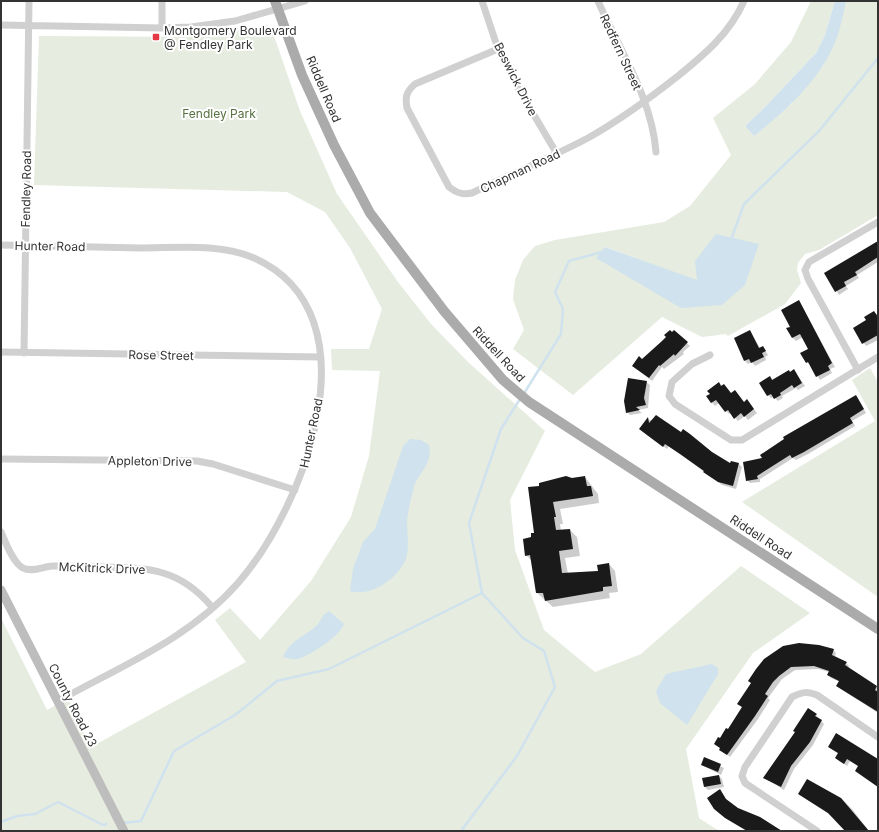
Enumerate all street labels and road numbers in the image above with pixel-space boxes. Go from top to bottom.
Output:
street label: Redfern Street [597,12,645,92]
street label: Beswick Drive [491,40,541,118]
street label: Riddell Road [303,54,345,124]
street label: Chapman Road [478,146,562,196]
street label: Fendley Road [18,150,34,228]
street label: Hunter Road [14,238,86,254]
street label: Riddell Road [469,323,529,385]
street label: Rose Street [128,347,194,363]
street label: Hunter Road [296,397,326,469]
street label: Appleton Drive [108,453,192,469]
street label: Riddell Road [727,512,795,562]
street label: McKitrick Drive [58,559,146,577]
street label: County Road 23 [46,661,100,749]

